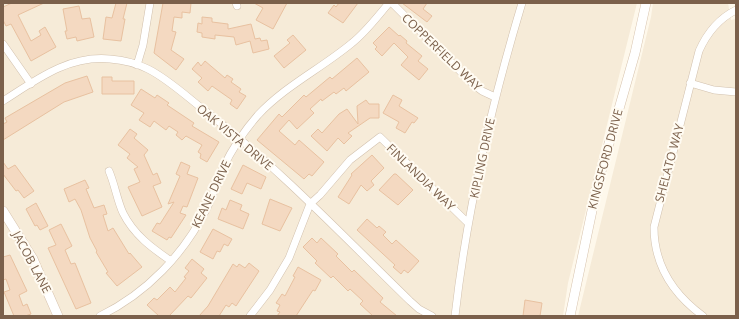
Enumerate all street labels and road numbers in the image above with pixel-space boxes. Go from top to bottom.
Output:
street label: COPPERFIELD WAY [398,9,486,95]
street label: OAK VISTA DRIVE [193,100,277,174]
street label: KINGSFORD DRIVE [583,107,627,211]
street label: KIPLING DRIVE [465,116,499,200]
street label: SHELATO WAY [650,122,688,204]
street label: FINLANDIA WAY [383,140,459,214]
street label: KEANE DRIVE [187,157,235,231]
street label: JACOB LANE [8,227,56,296]

